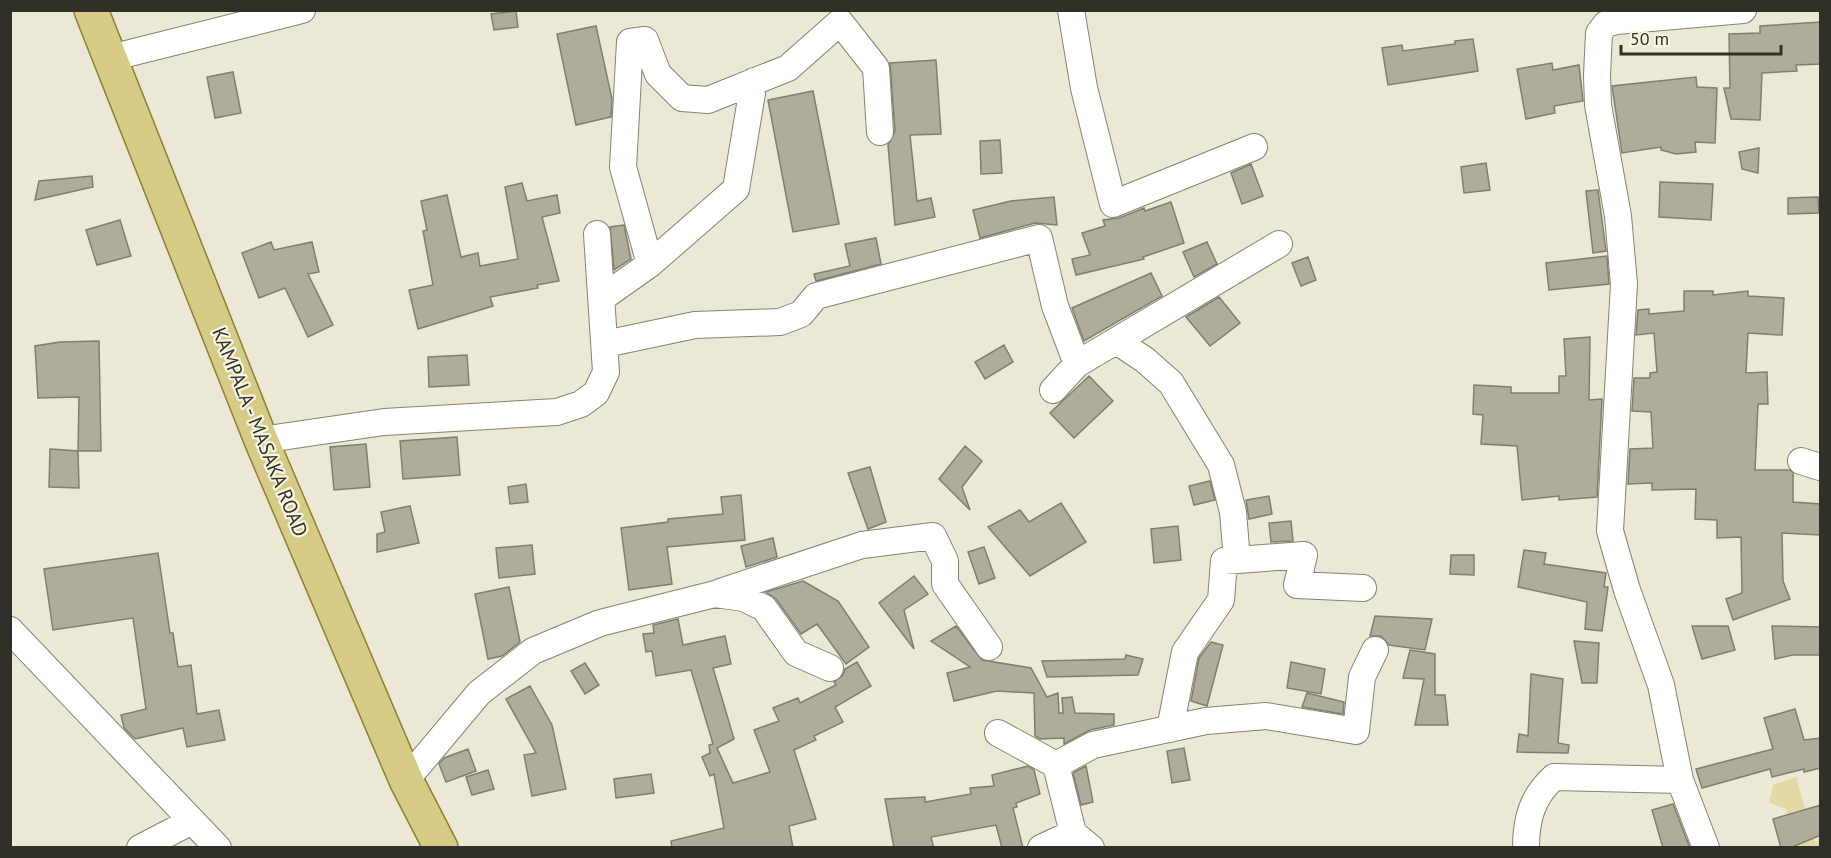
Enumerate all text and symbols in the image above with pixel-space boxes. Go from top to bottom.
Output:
scale bar [1621,18,1782,56]
text: 50 m [1630,27,1669,50]
street label: KAMPALA - MASAKA ROAD [206,324,314,540]

